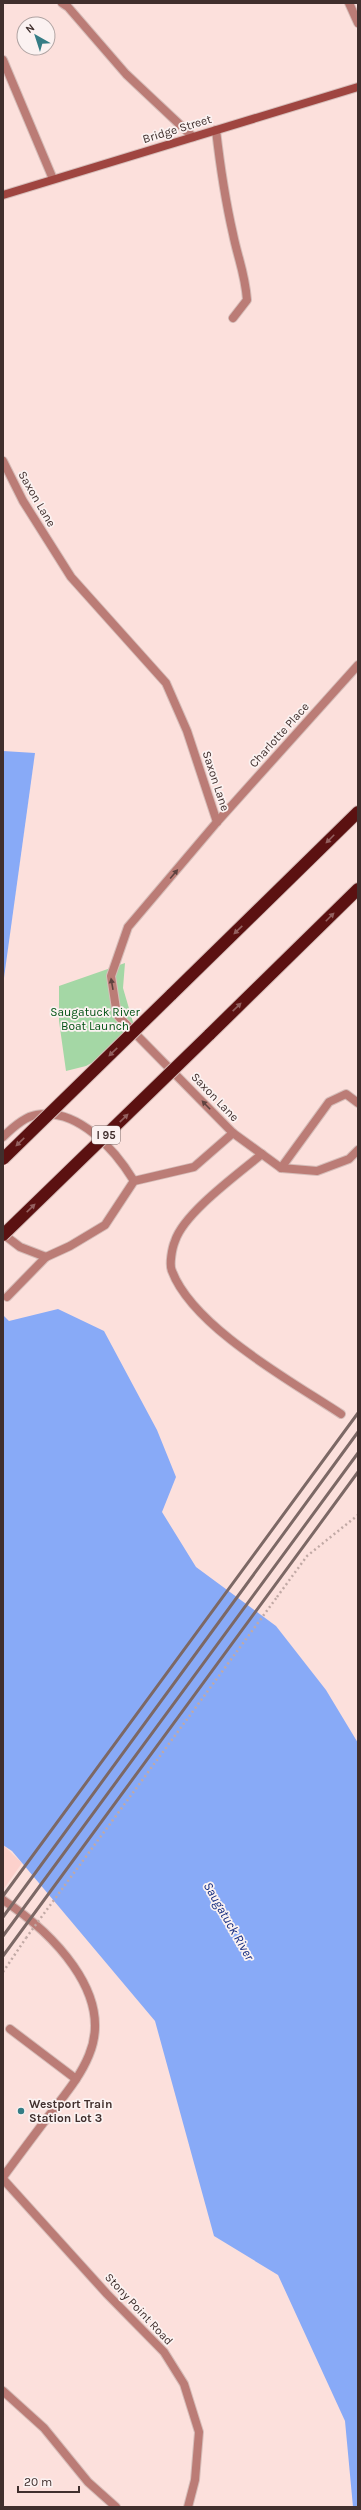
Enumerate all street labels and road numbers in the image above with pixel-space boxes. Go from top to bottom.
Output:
street label: Bridge Street [141,112,214,146]
street label: Saxon Lane [15,469,59,529]
street label: Charlotte Place [246,700,312,770]
street label: Saxon Lane [200,749,232,813]
street label: Saxon Lane [188,1070,242,1124]
road number: I 95 [92,1126,120,1144]
street label: Stony Point Road [102,2270,176,2348]

